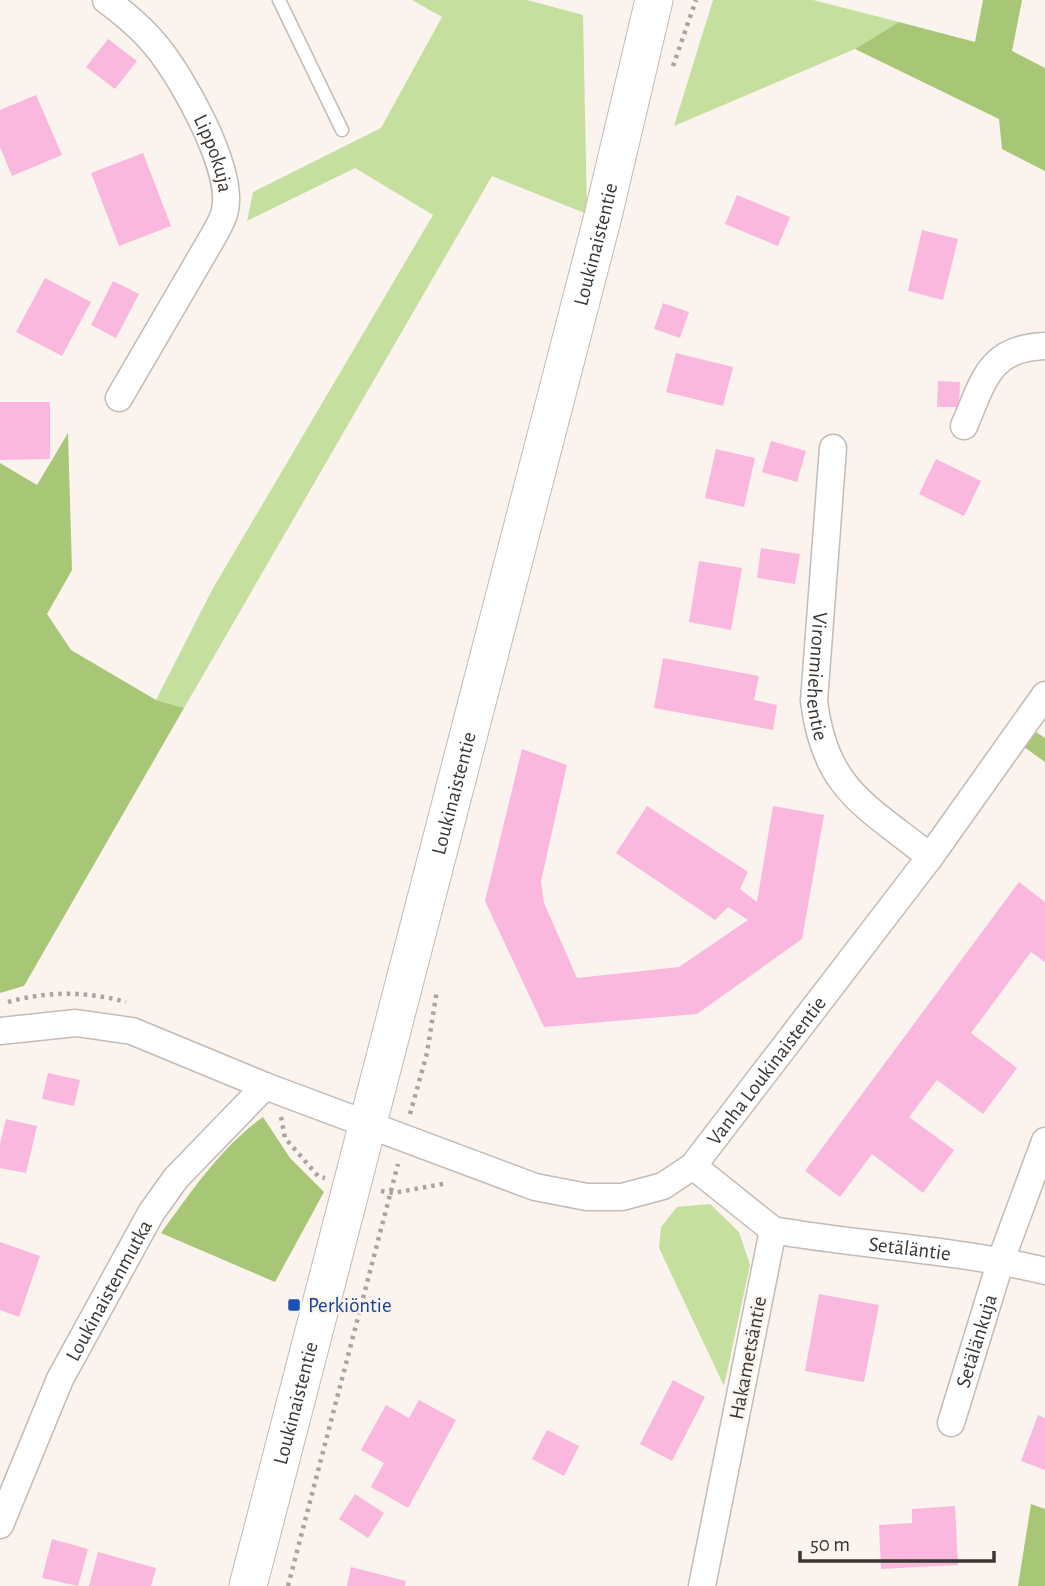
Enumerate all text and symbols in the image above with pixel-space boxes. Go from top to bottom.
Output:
street label: Lippokuja [190,111,236,194]
street label: Loukinaistentie [570,181,621,308]
street label: Vironmiehentie [803,611,832,743]
street label: Loukinaistentie [427,730,479,857]
street label: Vanha Loukinaistentie [703,992,830,1149]
street label: Loukinaistenmutka [62,1216,156,1364]
street label: Setäläntie [868,1233,952,1264]
street label: Setälänkuja [952,1291,1001,1390]
place label: Perkiöntie [308,1295,392,1316]
street label: Hakametsäntie [726,1295,770,1421]
marker: Perkiöntie [286,1297,302,1313]
street label: Loukinaistentie [269,1339,321,1467]
scale bar [800,1520,994,1564]
text: 50 m [810,1534,850,1555]

